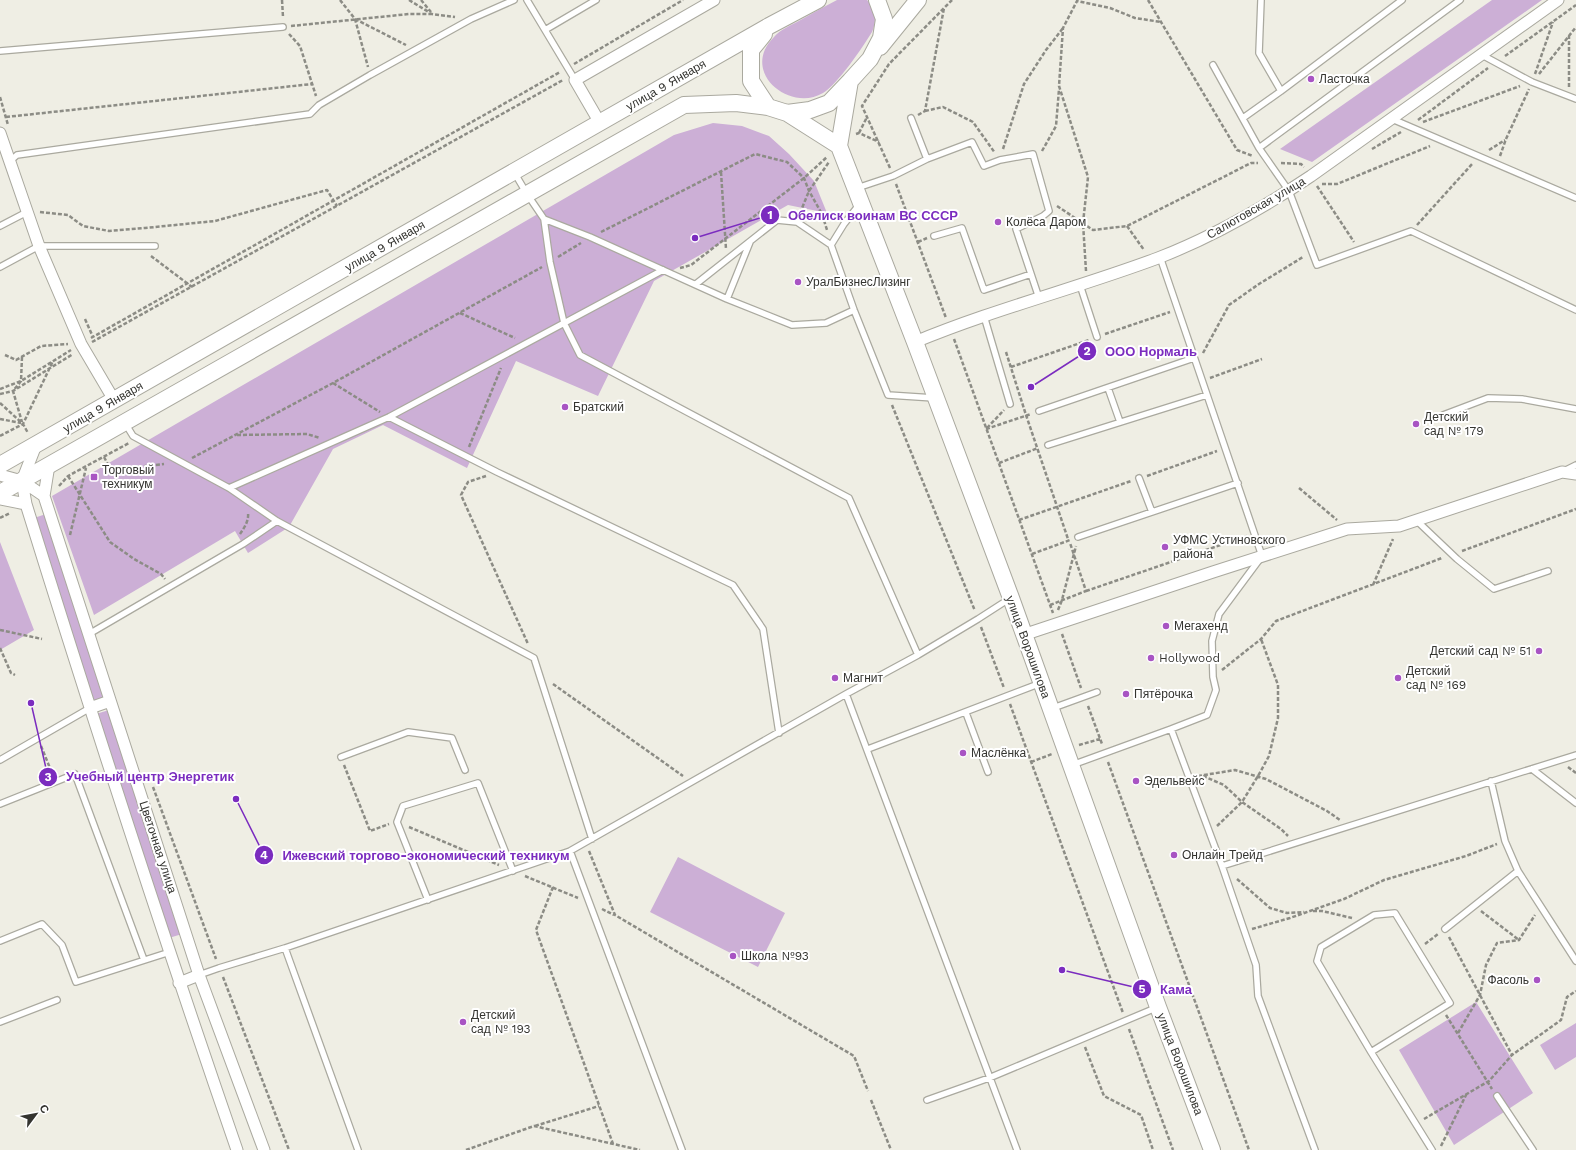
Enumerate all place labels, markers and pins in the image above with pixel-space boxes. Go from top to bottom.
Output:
place label: Ласточка [1319,72,1370,86]
marker: Ласточка [1306,74,1316,84]
callout: Обелиск воинам ВС СССР [760,203,966,228]
place label: Колёса Даром [1006,215,1086,229]
marker: Колёса Даром [993,217,1003,227]
place label: УралБизнесЛизинг [806,275,911,289]
marker: УралБизнесЛизинг [793,277,803,287]
callout: ООО Нормаль [1077,339,1205,364]
place label: Братский [573,400,624,414]
marker: Братский [560,402,570,412]
place label: Детский сад № 179 [1424,410,1484,438]
marker: Детский сад № 179 [1411,419,1421,429]
place label: Торговый техникум [102,463,154,491]
marker: Торговый техникум [89,472,99,482]
place label: УФМС Устиновского района [1173,533,1286,561]
marker: УФМС Устиновского района [1160,542,1170,552]
place label: Мегахенд [1174,619,1228,633]
marker: Мегахенд [1161,621,1171,631]
place label: Детский сад № 51 [1430,644,1531,658]
marker: Детский сад № 51 [1534,646,1544,656]
place label: Hollywood [1159,651,1220,665]
marker: Hollywood [1146,653,1156,663]
place label: Детский сад № 169 [1406,664,1466,692]
place label: Магнит [843,671,884,685]
marker: Магнит [830,673,840,683]
marker: Детский сад № 169 [1393,673,1403,683]
place label: Пятёрочка [1134,687,1193,701]
marker: Пятёрочка [1121,689,1131,699]
place label: Маслёнка [971,746,1027,760]
marker: Маслёнка [958,748,968,758]
callout: Учебный центр Энергетик [38,764,242,789]
place label: Эдельвейс [1144,774,1204,788]
marker: Эдельвейс [1131,776,1141,786]
callout: Ижевский торгово-экономический техникум [254,843,577,868]
place label: Онлайн Трейд [1182,848,1263,862]
marker: Онлайн Трейд [1169,850,1179,860]
place label: Школа №93 [741,949,809,963]
marker: Школа №93 [728,951,738,961]
place label: Фасоль [1487,973,1529,987]
marker: Фасоль [1532,975,1542,985]
callout: Кама [1132,976,1200,1001]
place label: Детский сад № 193 [471,1008,531,1036]
marker: Детский сад № 193 [458,1017,468,1027]

